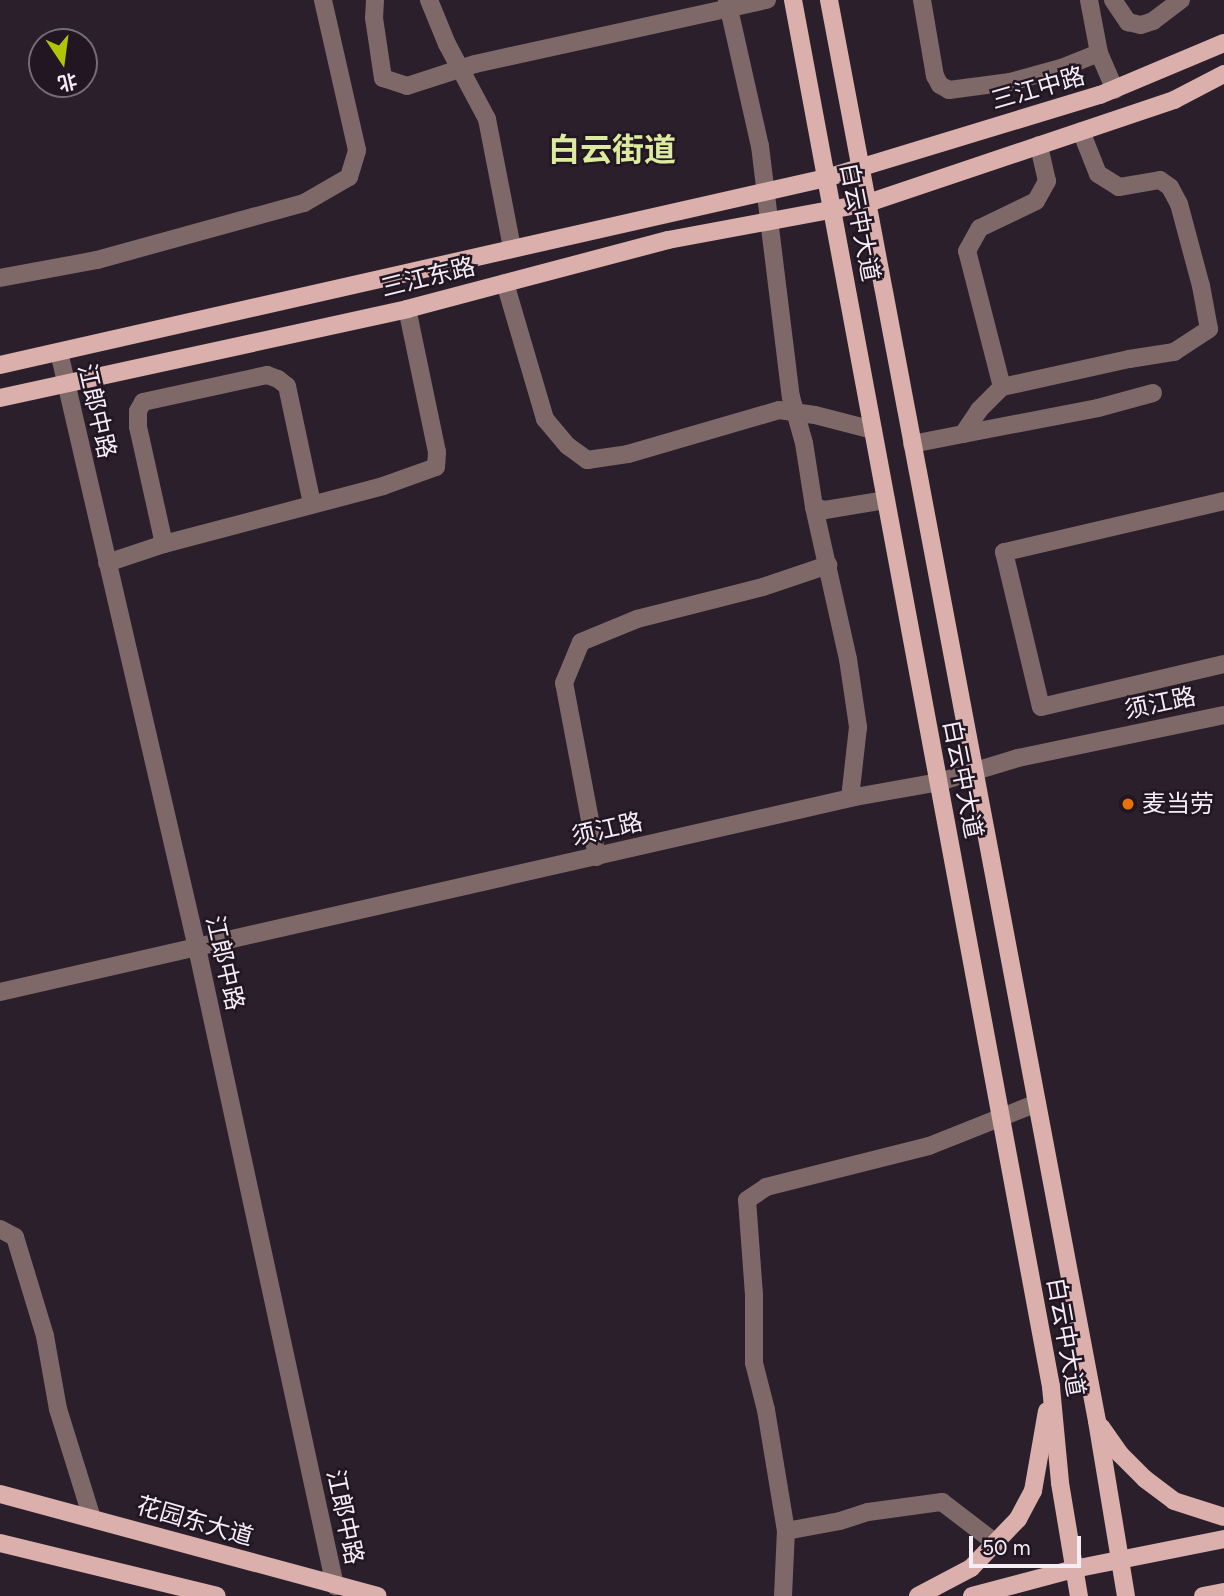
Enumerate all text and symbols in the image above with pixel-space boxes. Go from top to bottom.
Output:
north arrow [28,28,98,98]
street label: 三江中路 [988,61,1088,115]
text: 北 [56,69,79,95]
district label: 白云街道 [548,131,676,169]
street label: 白云中大道 [834,160,886,284]
street label: 三江东路 [378,251,478,303]
street label: 江郎中路 [72,361,122,461]
street label: 须江路 [1122,681,1198,725]
street label: 白云中大道 [937,717,989,841]
place label: 麦当劳 [1142,790,1214,818]
marker: 麦当劳 [1120,796,1136,812]
street label: 须江路 [569,807,645,851]
street label: 江郎中路 [200,913,250,1013]
street label: 白云中大道 [1041,1275,1091,1399]
street label: 江郎中路 [321,1467,369,1567]
street label: 花园东大道 [133,1491,257,1551]
scale bar [972,1522,1084,1566]
text: 50 m [982,1535,1031,1560]

